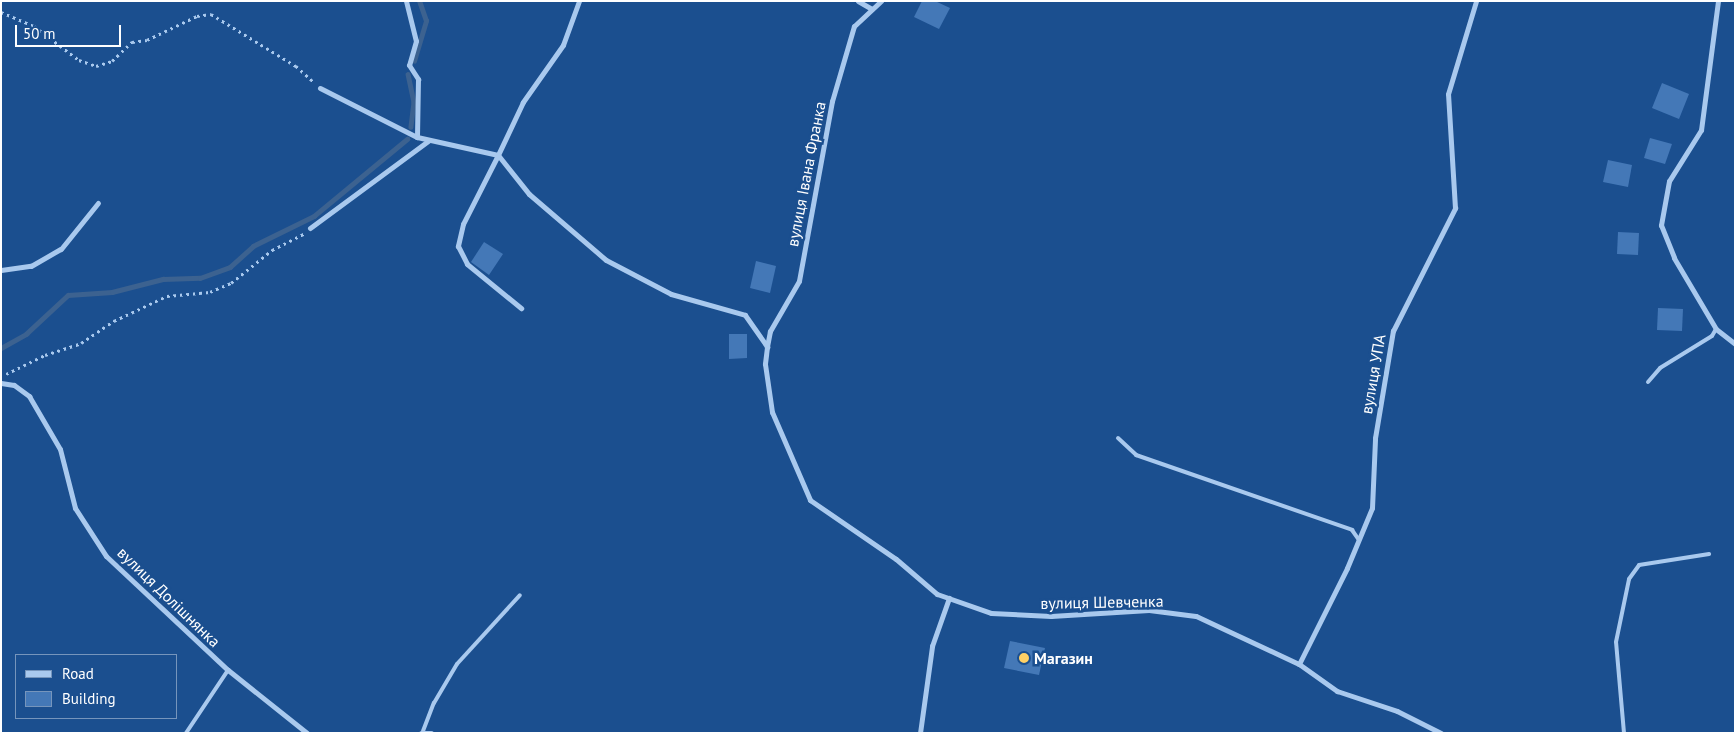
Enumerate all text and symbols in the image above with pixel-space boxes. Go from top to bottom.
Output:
scale bar [18,15,124,47]
text: 50 m [23,24,56,43]
street label: вулиця Івана Франка [783,100,829,248]
street label: вулиця УПА [1356,332,1390,416]
street label: вулиця Долішнянка [113,543,225,651]
street label: вулиця Шевченка [1040,591,1164,613]
place label: Магазин [1034,648,1093,668]
marker: Магазин [1018,652,1030,664]
legend [15,654,178,719]
text: Road [62,664,94,683]
text: Building [62,689,116,708]

